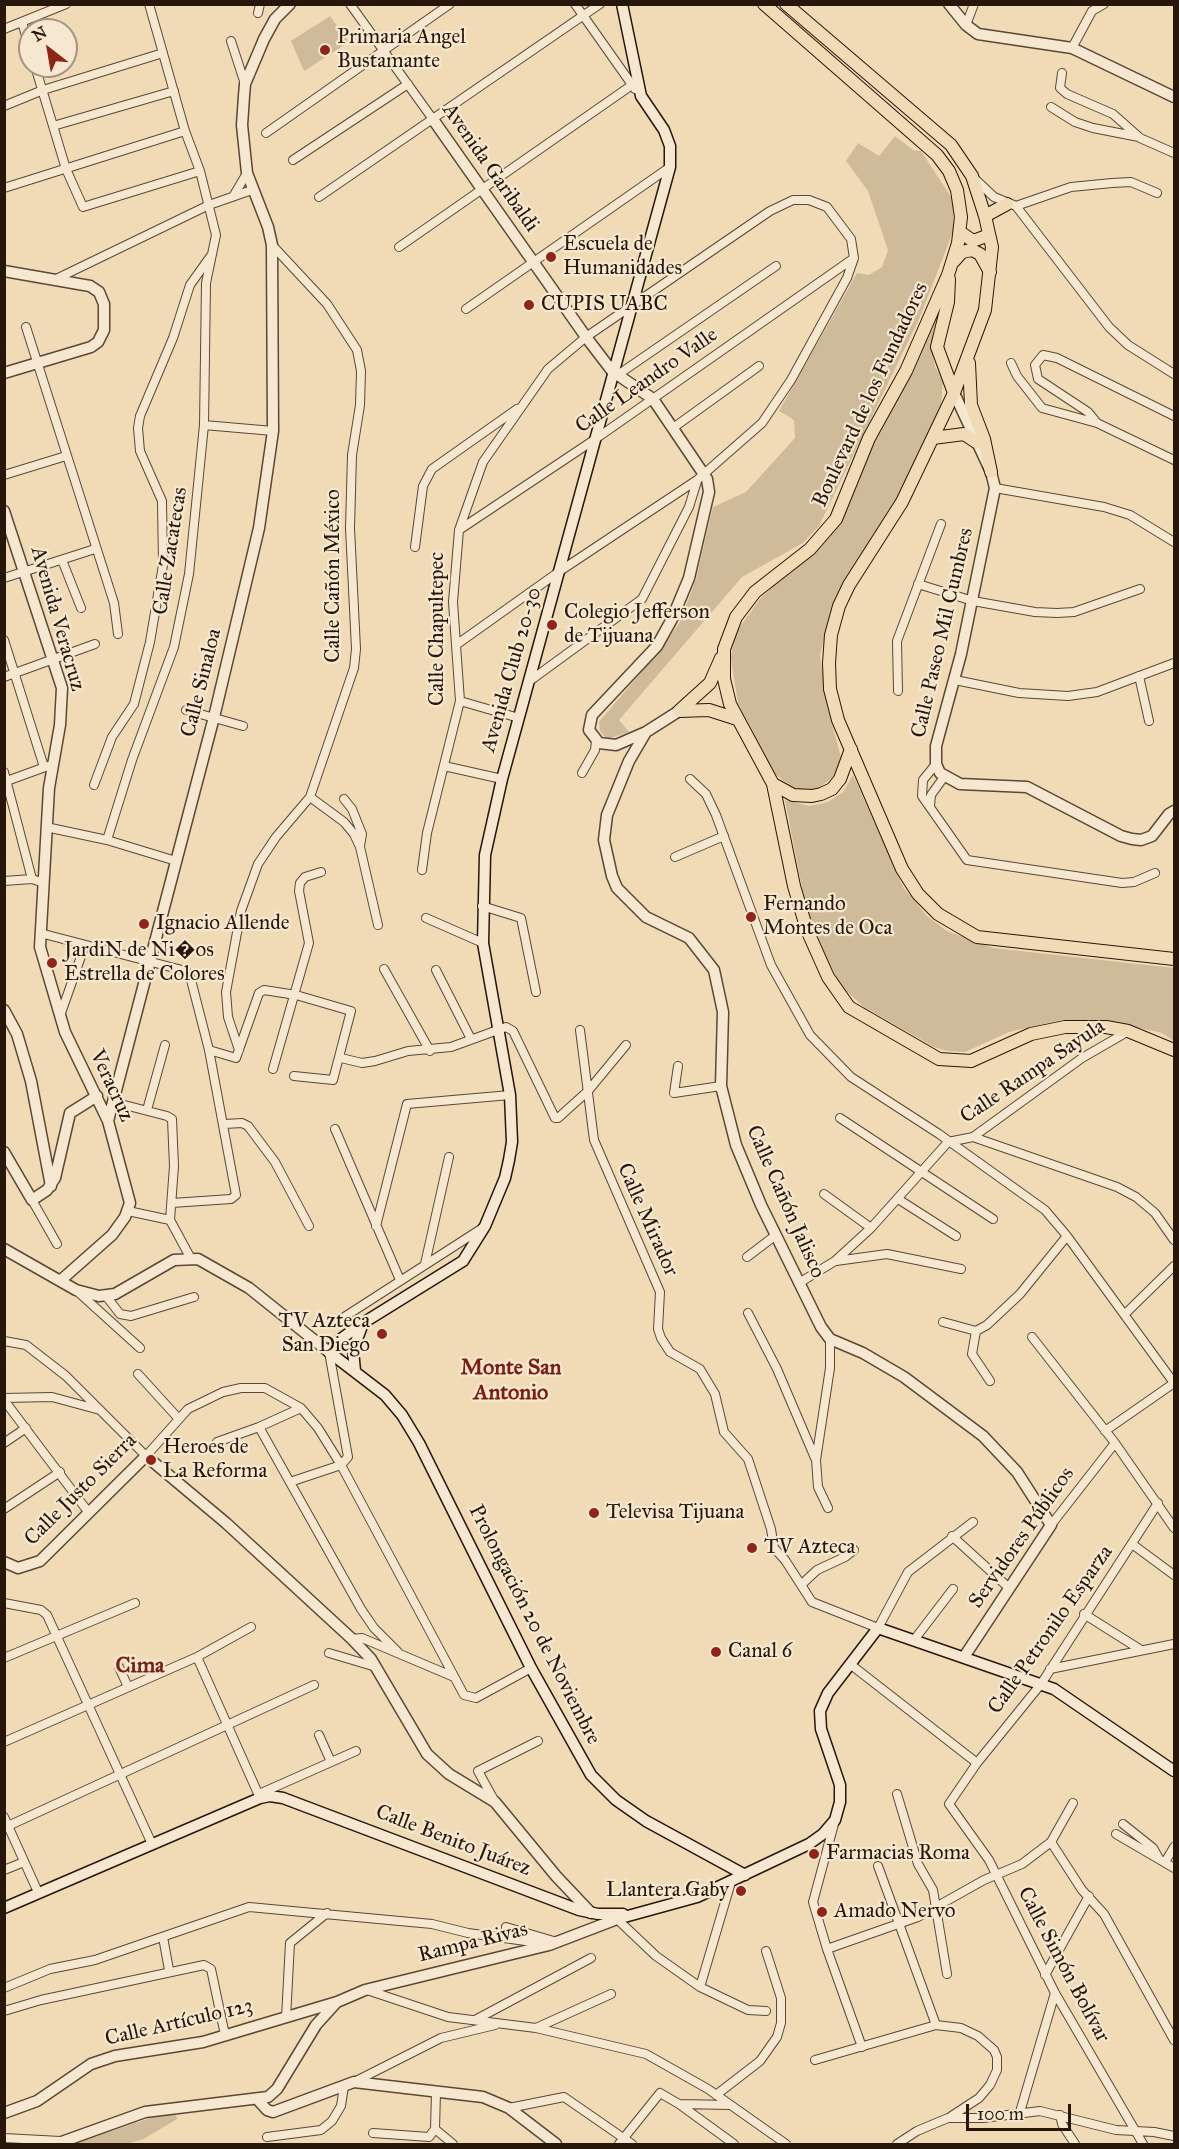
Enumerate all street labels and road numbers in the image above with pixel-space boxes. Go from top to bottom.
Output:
street label: Avenida Garibaldi [436,99,544,237]
street label: Boulevard de los Fundadores [808,279,934,511]
street label: Calle Leandro Valle [571,323,723,439]
street label: Calle Zacatecas [148,485,194,617]
street label: Calle Cañón México [321,489,347,663]
street label: Calle Paseo Mil Cumbres [907,525,979,741]
street label: Avenida Veracruz [24,544,90,694]
street label: Calle Chapultepec [425,552,451,706]
street label: Avenida Club 20-30 [476,585,548,755]
street label: Calle Sinaloa [176,626,228,740]
street label: Calle Rampa Sayula [956,1014,1110,1130]
street label: Veracruz [83,1046,139,1126]
street label: Calle Cañón Jalisco [740,1122,830,1282]
street label: Calle Mirador [611,1160,683,1280]
street label: Calle Justo Sierra [20,1429,142,1551]
street label: Servidores Públicos [964,1463,1080,1613]
street label: Prolongación 20 de Noviembre [463,1501,605,1749]
street label: Calle Petronilo Esparza [983,1541,1119,1719]
street label: Calle Benito Juárez [372,1800,534,1882]
street label: Calle Simón Bolívar [1011,1883,1115,2047]
street label: Rampa Rivas [416,1917,530,1969]
street label: Calle Artículo 123 [103,1994,255,2052]

